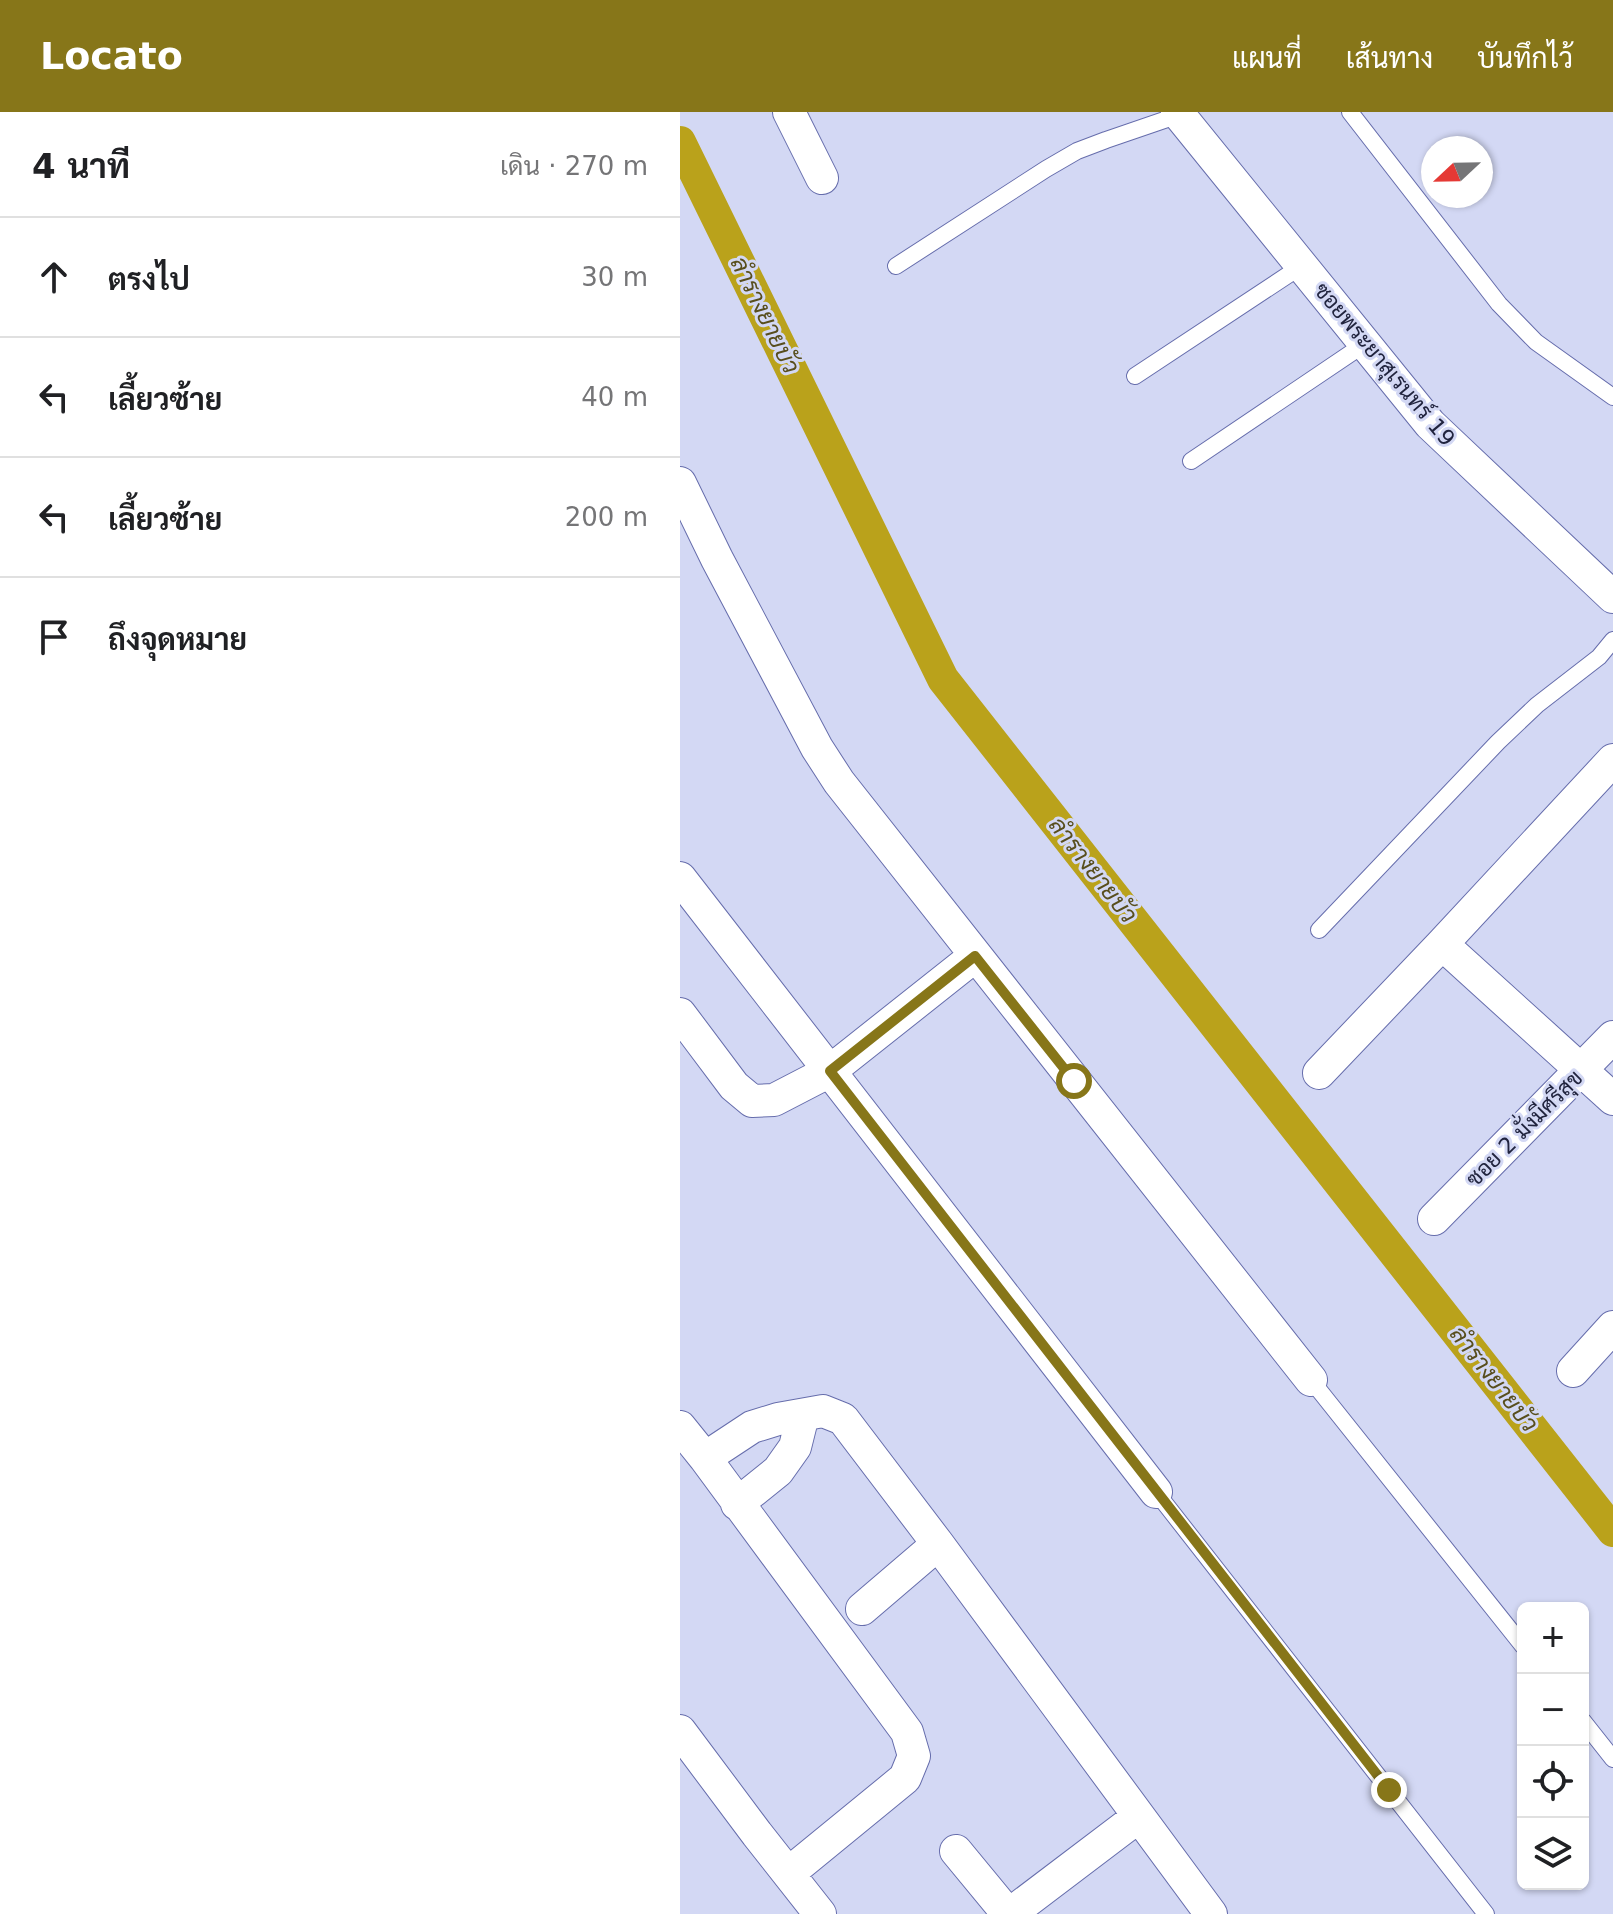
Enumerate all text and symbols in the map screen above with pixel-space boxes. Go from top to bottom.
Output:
text: Locato [40,34,183,78]
text: แผนที่ [1232,42,1302,75]
text: เส้นทาง [1346,42,1433,75]
text: บันทึกไว้ [1477,42,1573,75]
north arrow [1421,136,1493,208]
text: 4 นาที [32,146,130,186]
text: เดิน · 270 m [500,151,648,181]
water label: ลำรางยายบัว [725,252,805,378]
icon: ahead [32,255,76,299]
text: ตรงไป [108,262,190,297]
text: 30 m [581,262,648,292]
street label: ซอยพระยาสุเรนทร์ 19 [1307,277,1462,453]
icon: left [32,375,76,419]
text: เลี้ยวซ้าย [108,382,222,417]
text: 40 m [581,382,648,412]
icon: left [32,495,76,539]
text: เลี้ยวซ้าย [108,502,222,537]
text: 200 m [565,502,648,532]
icon: arrive [32,615,76,659]
text: ถึงจุดหมาย [108,622,247,657]
water label: ลำรางยายบัว [1043,812,1143,928]
street label: ซอย 2 มั่งมีศรีสุข [1457,1061,1590,1194]
route start [1056,1063,1092,1099]
water label: ลำรางยายบัว [1444,1321,1544,1437]
map controls [1517,1602,1589,1890]
button: + [1517,1602,1589,1674]
button: − [1517,1674,1589,1746]
button: locate [1517,1746,1589,1818]
route end [1371,1772,1407,1808]
button: layers [1517,1818,1589,1890]

